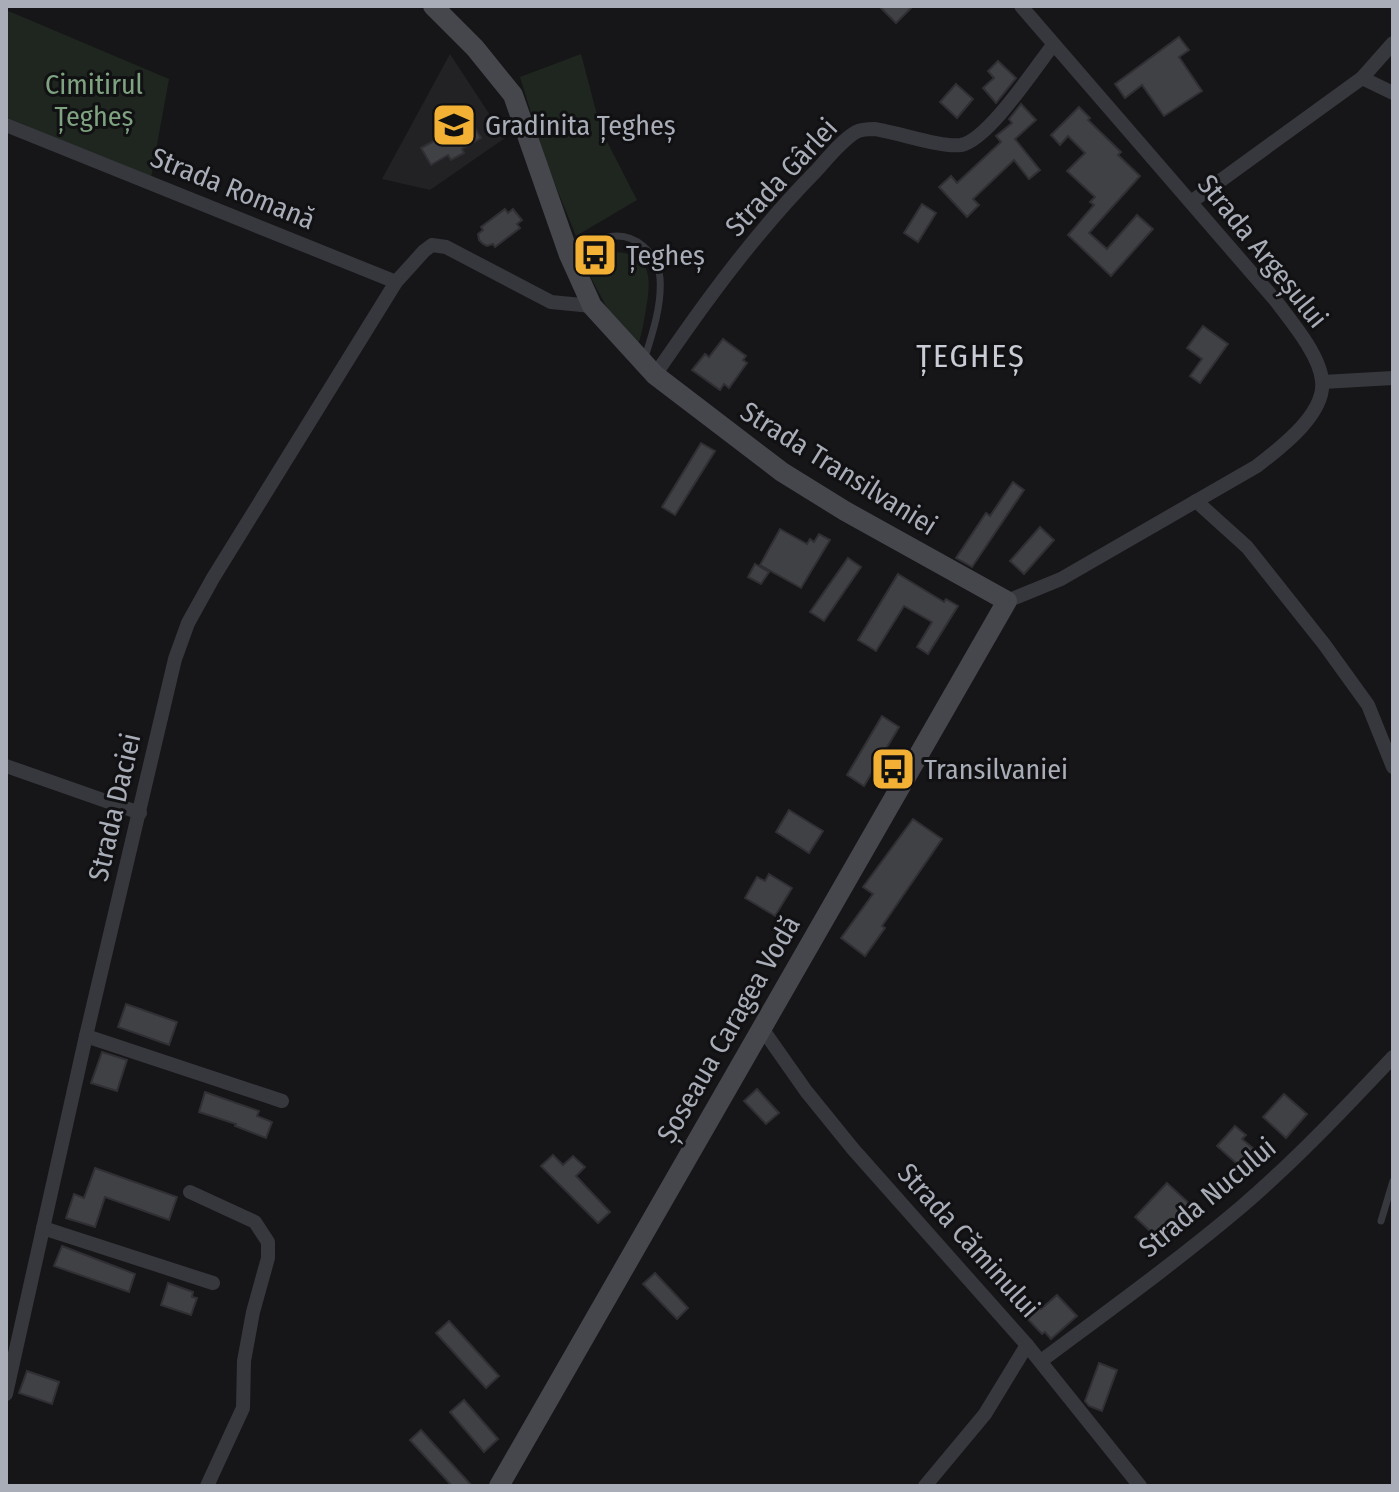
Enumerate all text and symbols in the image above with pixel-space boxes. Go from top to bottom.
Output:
park label: Cimitirul Țegheș [45,68,143,134]
school or university icon: Gradinita Țegheș [430,101,478,149]
place label: Gradinita Țegheș [485,109,676,143]
street label: Strada Gârlei [719,112,844,243]
street label: Strada Romană [146,141,320,236]
street label: Strada Argeșului [1190,168,1334,335]
bus stop icon: Țegheș [571,231,619,279]
place label: Țegheș [626,239,705,273]
district label: ȚEGHEȘ [916,337,1026,376]
street label: Strada Transilvaniei [735,395,943,542]
street label: Strada Daciei [81,730,148,884]
bus stop icon: Transilvaniei [869,745,917,793]
place label: Transilvaniei [924,753,1068,786]
street label: Șoseaua Caragea Vodă [650,910,808,1149]
street label: Strada Nucului [1132,1131,1282,1264]
street label: Strada Căminului [891,1157,1046,1324]

